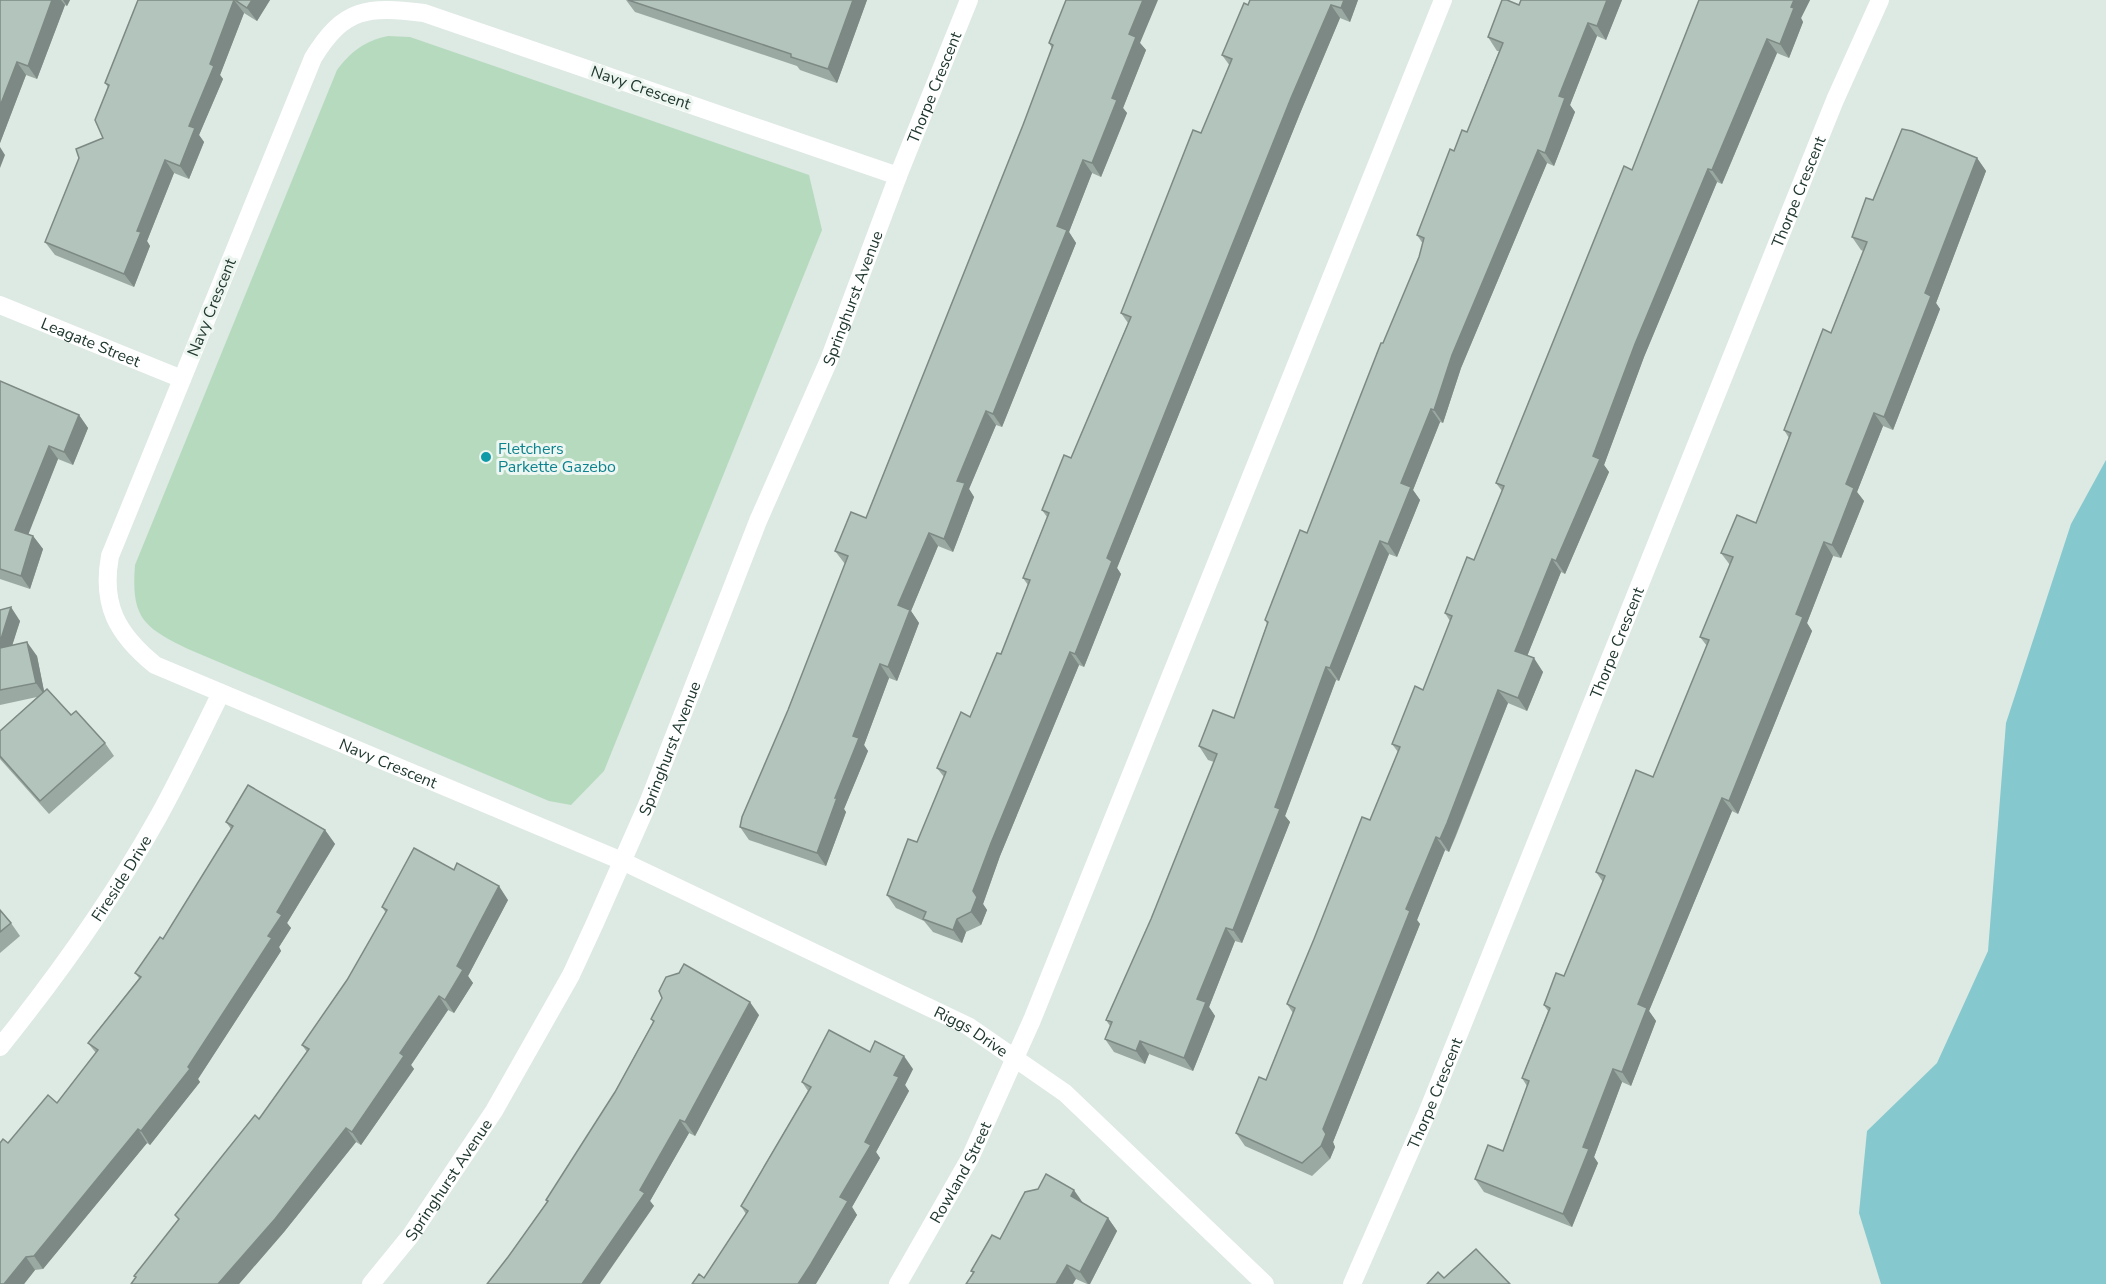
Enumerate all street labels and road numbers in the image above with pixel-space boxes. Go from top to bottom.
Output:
street label: Thorpe Crescent [902,28,967,147]
street label: Navy Crescent [588,61,694,115]
street label: Thorpe Crescent [1767,133,1831,251]
street label: Springhurst Avenue [818,228,889,370]
street label: Navy Crescent [182,255,242,360]
street label: Leagate Street [37,313,144,373]
street label: Thorpe Crescent [1585,583,1650,702]
street label: Springhurst Avenue [634,678,706,819]
street label: Navy Crescent [336,734,441,794]
street label: Fireside Drive [86,831,157,926]
street label: Riggs Drive [930,1001,1012,1062]
street label: Thorpe Crescent [1403,1034,1468,1153]
street label: Springhurst Avenue [400,1115,498,1245]
street label: Rowland Street [925,1118,997,1228]

